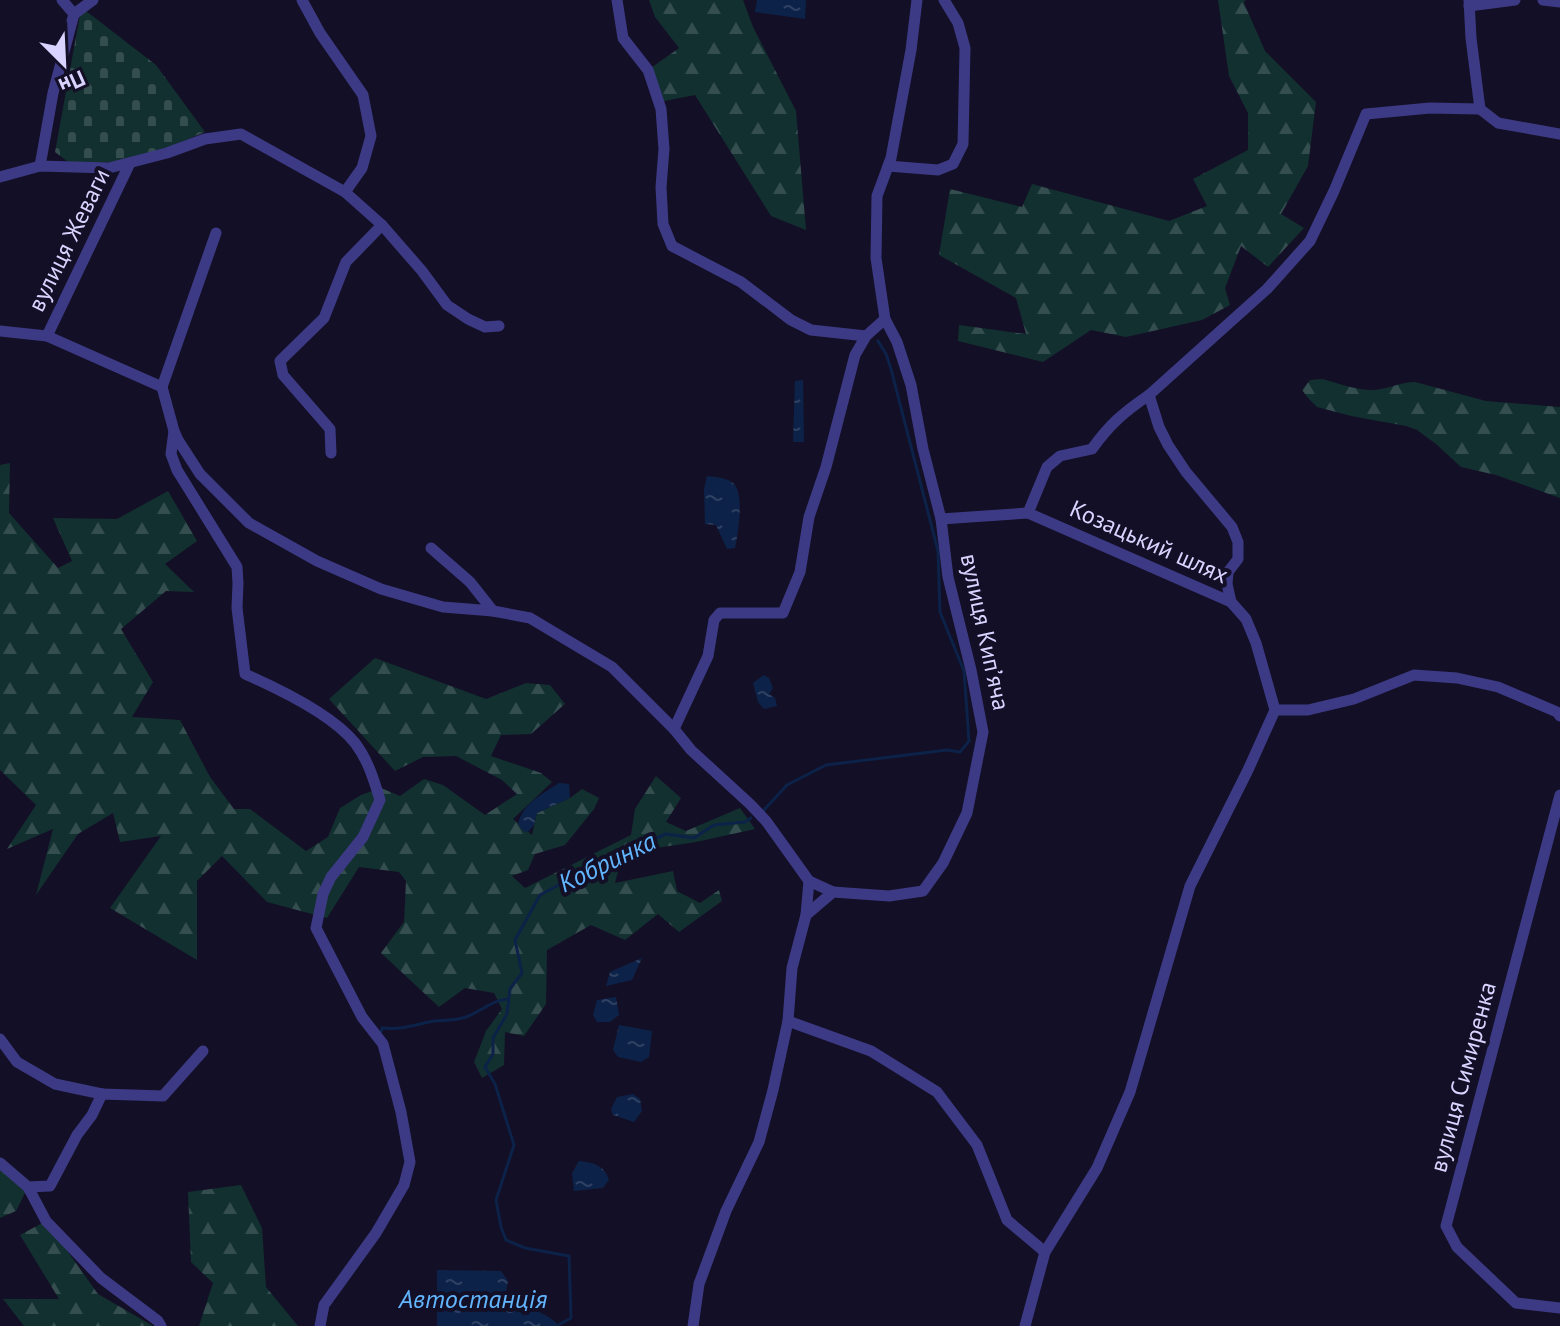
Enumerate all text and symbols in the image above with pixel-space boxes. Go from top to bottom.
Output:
north arrow [24,24,104,104]
text: Пн [55,64,90,100]
street label: вулиця Жеваги [21,163,117,316]
street label: Козацький шлях [1065,493,1233,590]
street label: вулиця Кипʼяча [954,551,1017,713]
water label: Кобринка [553,824,661,899]
street label: вулиця Симиренка [1422,978,1503,1175]
water label: Автостанція [398,1282,547,1315]

